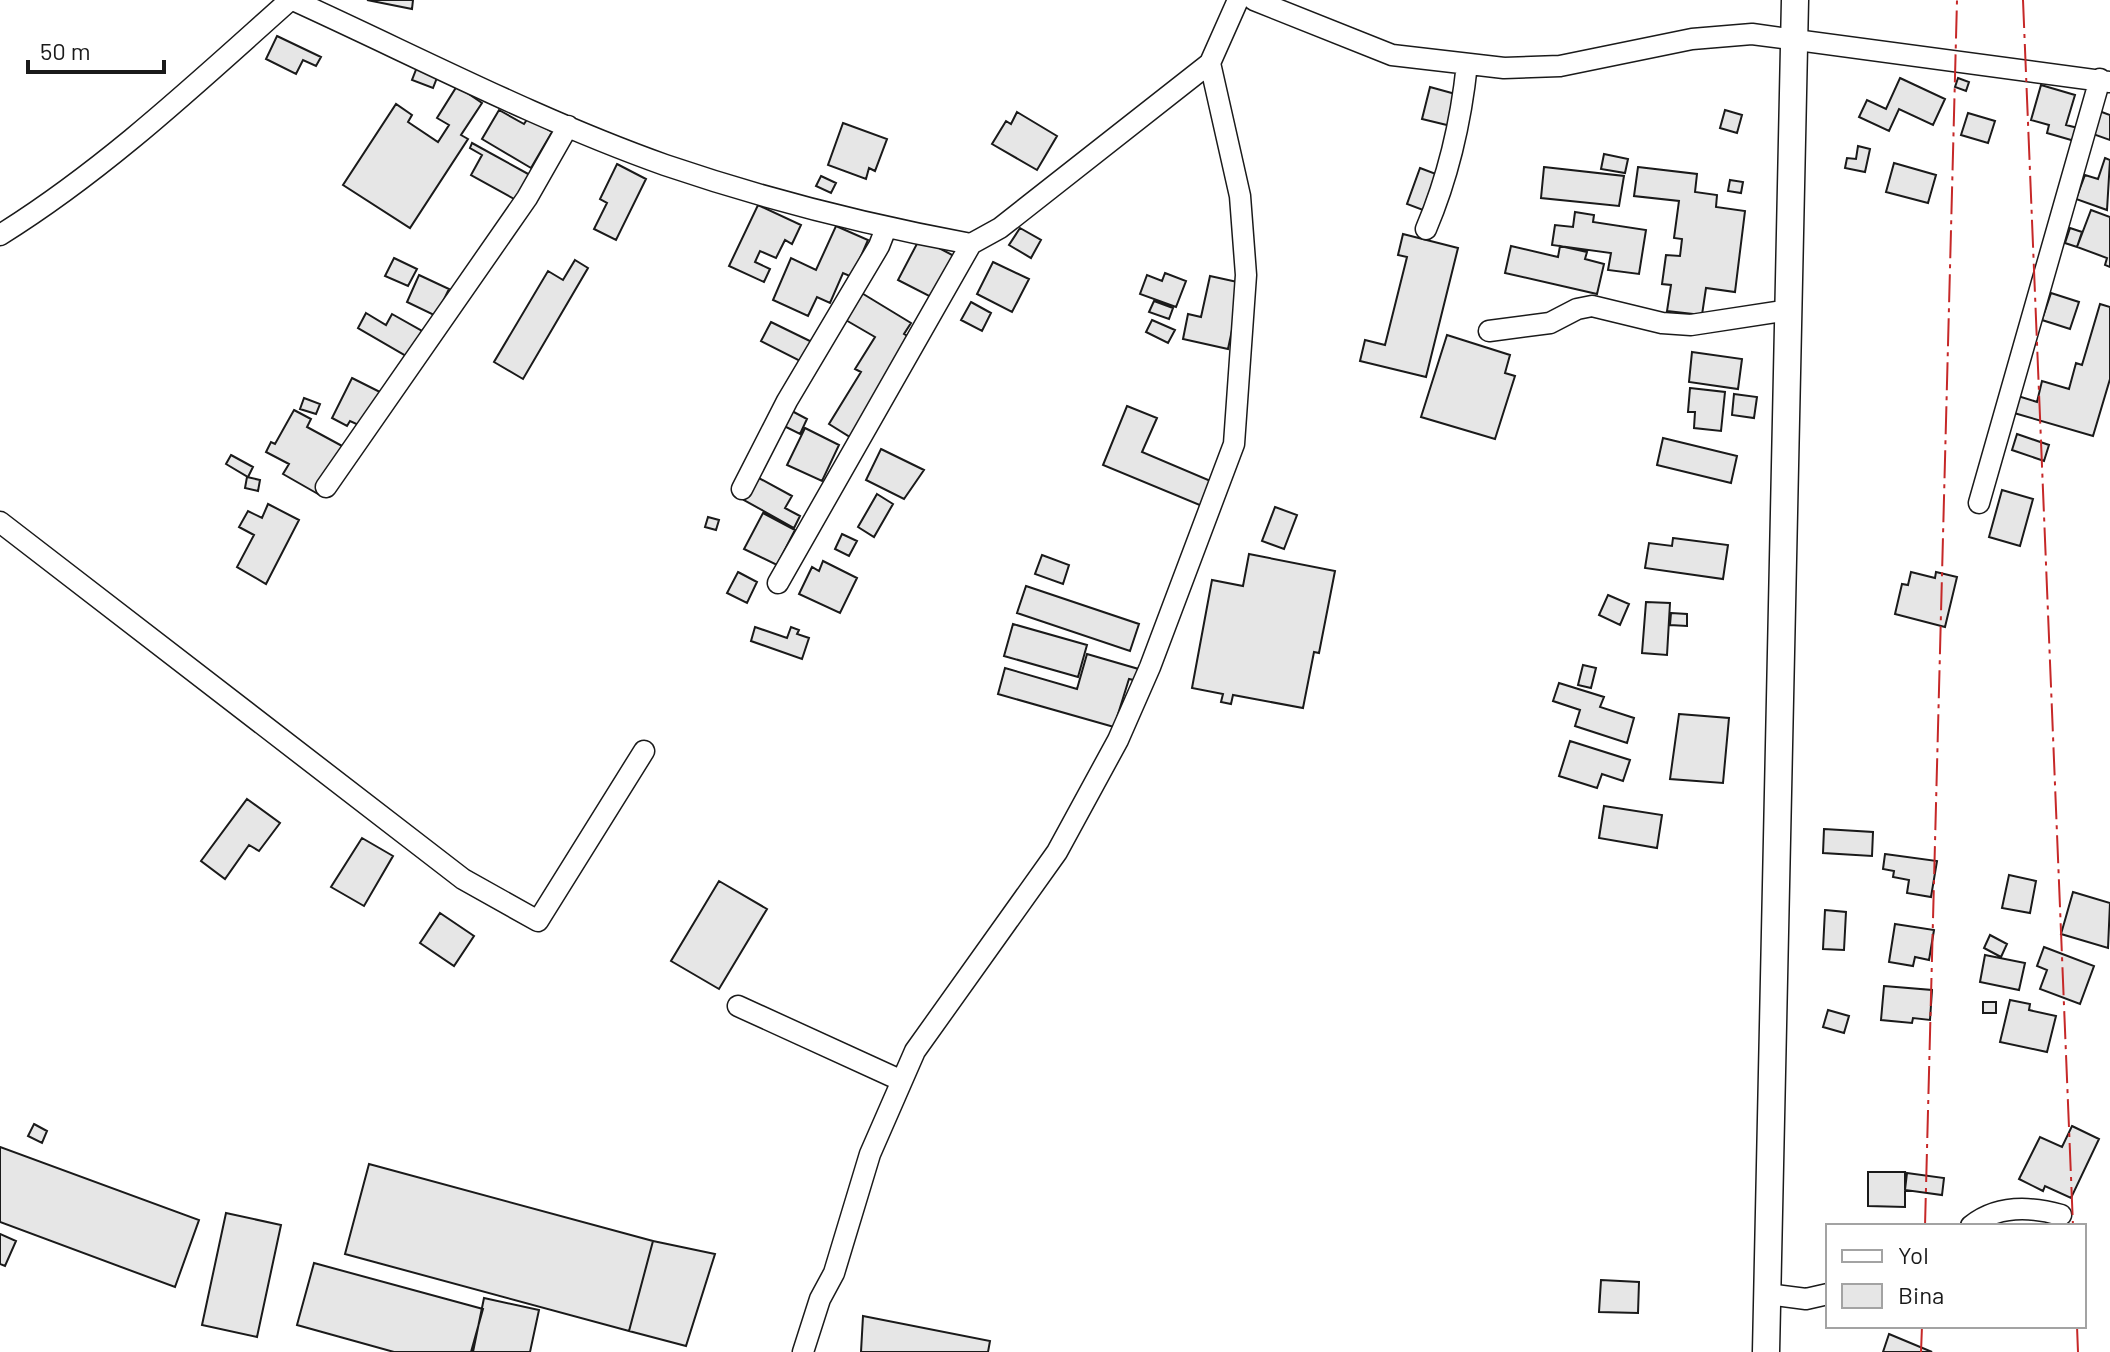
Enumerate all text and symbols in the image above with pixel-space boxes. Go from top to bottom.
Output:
scale bar [28,24,164,74]
text: 50 m [40,36,91,65]
legend [1826,1224,2086,1328]
text: Yol [1898,1240,1929,1269]
text: Bina [1898,1280,1944,1309]

